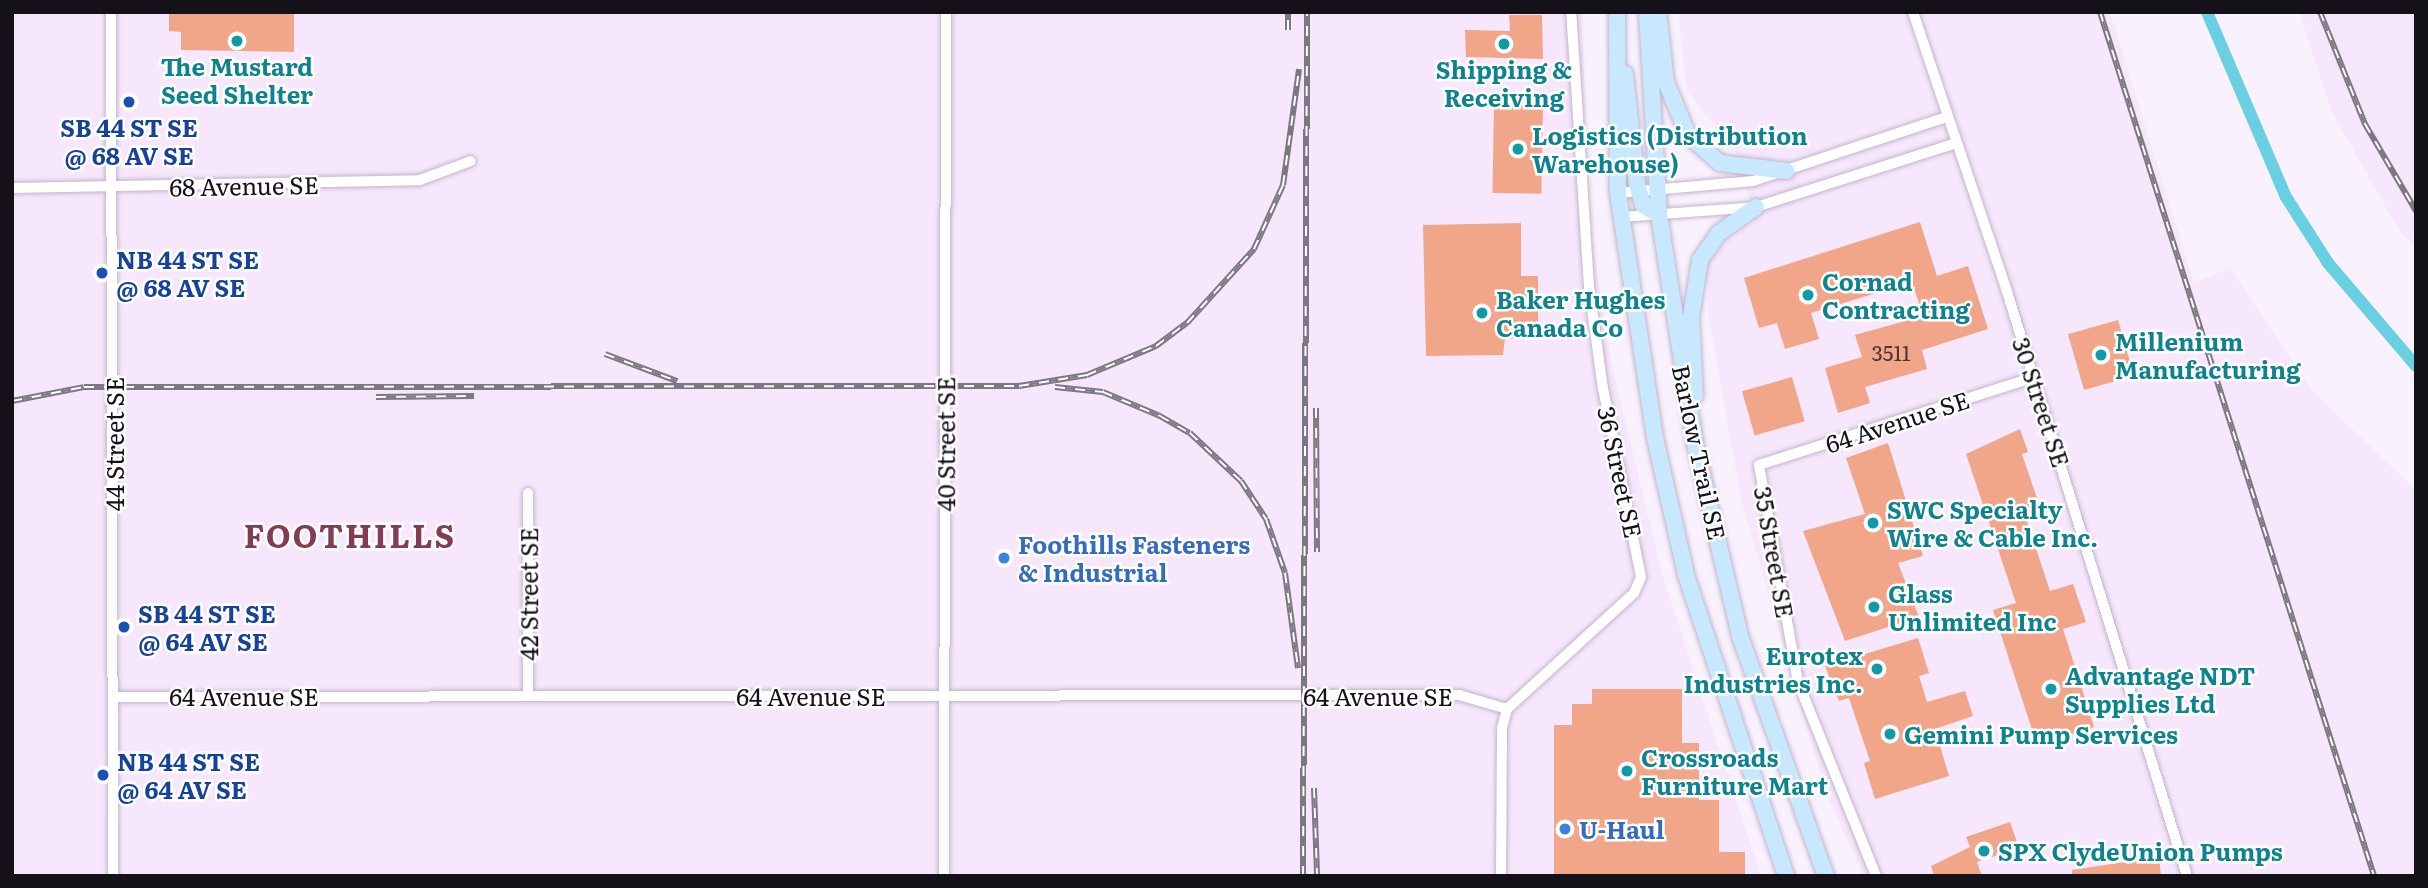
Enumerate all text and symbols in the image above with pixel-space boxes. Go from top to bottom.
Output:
marker: The Mustard Seed Shelter [229,33,245,49]
marker: Shipping & Receiving [1496,36,1512,52]
place label: The Mustard Seed Shelter [161,52,313,108]
place label: Shipping & Receiving [1436,55,1572,111]
marker: SB 44 ST SE @ 68 AV SE [121,94,137,110]
place label: SB 44 ST SE @ 68 AV SE [60,113,198,169]
place label: Logistics (Distribution Warehouse) [1532,121,1808,177]
marker: Logistics (Distribution Warehouse) [1510,141,1526,157]
street label: 68 Avenue SE [169,169,319,201]
place label: NB 44 ST SE @ 68 AV SE [116,245,259,301]
marker: NB 44 ST SE @ 68 AV SE [94,265,110,281]
place label: Cornad Contracting [1822,267,1970,323]
place label: Baker Hughes Canada Co [1496,285,1665,341]
marker: Cornad Contracting [1800,287,1816,303]
marker: Baker Hughes Canada Co [1474,305,1490,321]
place label: Millenium Manufacturing [2115,327,2301,383]
street label: 30 Street SE [2007,333,2077,471]
house number: 3511 [1871,339,1911,365]
marker: Millenium Manufacturing [2093,347,2109,363]
street label: Barlow Trail SE [1667,362,1733,542]
street label: 44 Street SE [100,377,128,511]
street label: 40 Street SE [931,377,959,511]
street label: 64 Avenue SE [1821,384,1973,458]
street label: 36 Street SE [1593,404,1649,540]
street label: 35 Street SE [1749,484,1801,620]
place label: SWC Specialty Wire & Cable Inc. [1887,495,2098,551]
district label: FOOTHILLS [245,515,455,553]
marker: SWC Specialty Wire & Cable Inc. [1865,515,1881,531]
street label: 42 Street SE [514,527,542,661]
place label: Foothills Fasteners & Industrial [1018,530,1250,586]
marker: Foothills Fasteners & Industrial [996,550,1012,566]
place label: Glass Unlimited Inc [1888,579,2057,635]
place label: SB 44 ST SE @ 64 AV SE [138,599,276,655]
marker: Glass Unlimited Inc [1866,599,1882,615]
marker: SB 44 ST SE @ 64 AV SE [116,619,132,635]
place label: Eurotex Industries Inc. [1683,641,1863,697]
marker: Eurotex Industries Inc. [1869,661,1885,677]
place label: Advantage NDT Supplies Ltd [2065,661,2255,717]
marker: Advantage NDT Supplies Ltd [2043,681,2059,697]
street label: 64 Avenue SE [169,682,319,710]
street label: 64 Avenue SE [736,682,886,710]
street label: 64 Avenue SE [1303,682,1453,710]
place label: Gemini Pump Services [1904,720,2178,748]
marker: Gemini Pump Services [1882,726,1898,742]
place label: Crossroads Furniture Mart [1641,743,1828,799]
place label: NB 44 ST SE @ 64 AV SE [117,747,260,803]
marker: Crossroads Furniture Mart [1619,763,1635,779]
marker: NB 44 ST SE @ 64 AV SE [95,767,111,783]
place label: U-Haul [1579,815,1664,843]
marker: U-Haul [1557,821,1573,837]
place label: SPX ClydeUnion Pumps [1998,837,2283,865]
marker: SPX ClydeUnion Pumps [1976,843,1992,859]

